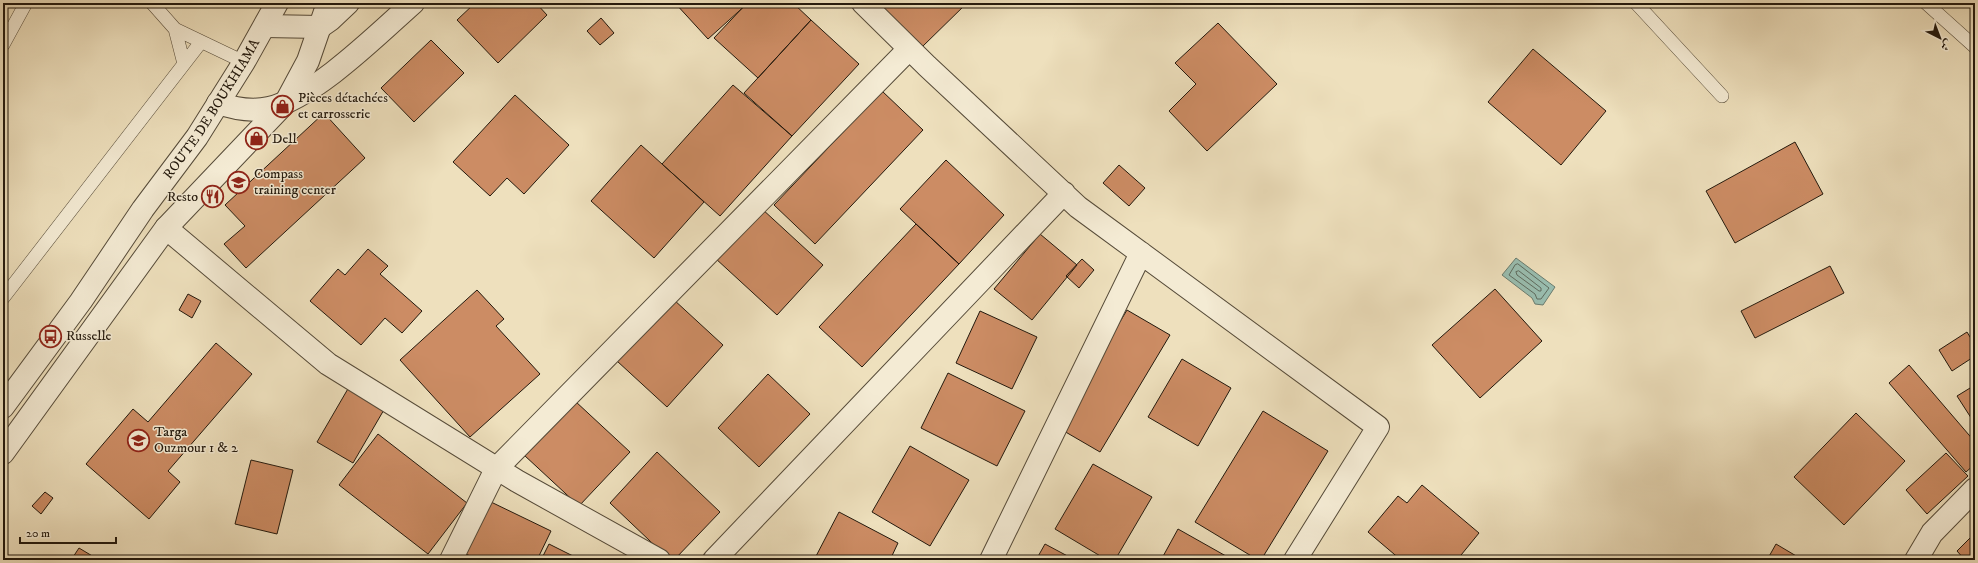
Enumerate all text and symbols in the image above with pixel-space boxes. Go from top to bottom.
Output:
north arrow [1920,18,1960,58]
street label: ROUTE DE BOUKHIAMA [159,35,265,183]
text: ش [1937,36,1955,54]
place label: Pièces détachées et carrosserie [298,89,388,123]
shop icon: Pièces détachées et carrosserie [269,93,295,119]
shop icon: Dell [244,126,270,152]
place label: Dell [272,130,297,148]
place label: Compass training center [254,165,337,199]
school or university icon: Compass training center [225,169,251,195]
restaurant icon: Resto [200,184,226,210]
place label: Resto [167,188,198,206]
bus stop icon: Russelle [38,323,64,349]
place label: Russelle [66,327,112,345]
place label: Targa Ouzmour 1 & 2 [154,423,238,457]
school or university icon: Targa Ouzmour 1 & 2 [126,427,152,453]
scale bar [20,519,116,545]
text: 20 m [26,526,50,541]

